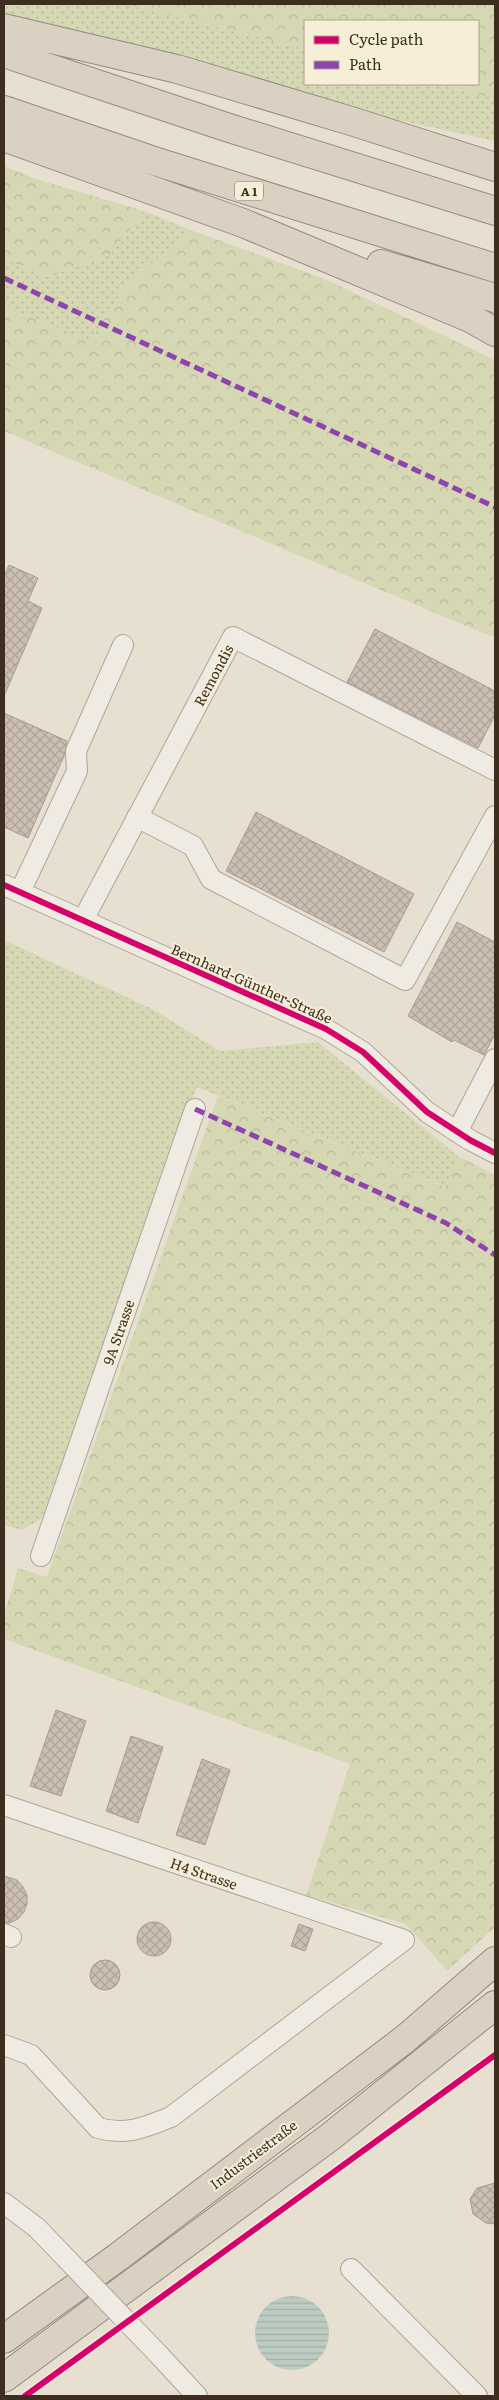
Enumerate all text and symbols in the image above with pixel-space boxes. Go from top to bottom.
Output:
legend [304,20,479,85]
text: Cycle path [349,27,424,50]
text: Path [349,52,382,75]
road number: A 1 [235,182,263,200]
street label: Remondis [188,641,238,709]
street label: Bernhard-Günther-Straße [168,938,336,1028]
street label: 9A Strasse [97,1297,139,1367]
street label: H4 Strasse [168,1852,240,1894]
street label: Industriestraße [205,2115,301,2193]

